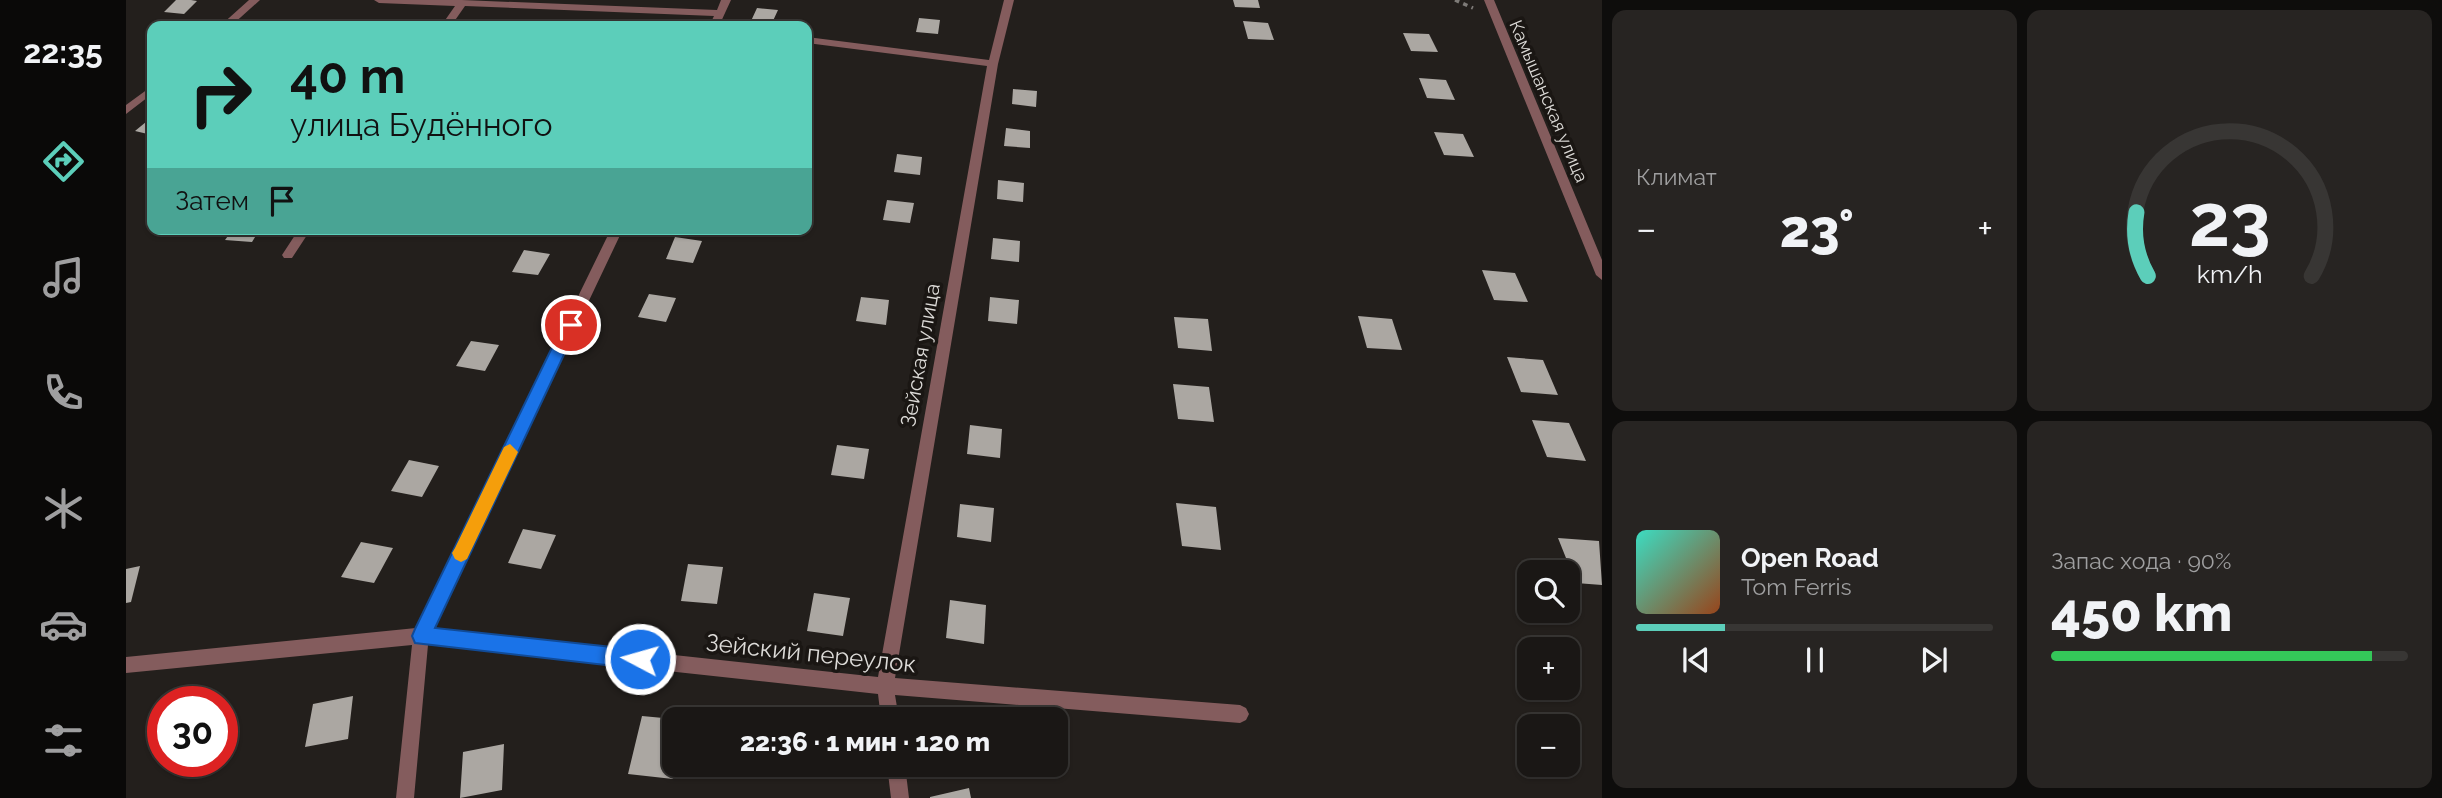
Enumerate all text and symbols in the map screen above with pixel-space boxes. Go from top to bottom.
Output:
street label: Камышанская улица [1505,17,1593,185]
text: 22:35 [23,33,103,70]
text: 40 m [290,47,405,104]
icon: right [175,49,266,140]
text: улица Будённого [290,106,553,143]
icon: directions [39,137,88,186]
text: Климат [1636,163,1717,190]
text: 23 [2189,179,2270,264]
icon: arrive [263,182,301,220]
text: Затем [175,186,249,216]
text: 23° [1780,198,1854,259]
text: − [1636,206,1656,251]
text: + [1977,206,1993,251]
icon: music [39,253,88,302]
text: km/h [2197,259,2262,289]
street label: Зейская улица [895,281,945,429]
pin [541,295,601,355]
icon: arrive [552,306,590,344]
icon: phone [39,368,88,417]
icon: climate [39,484,88,533]
text: Open Road [1741,543,1879,573]
text: Запас хода · 90% [2051,547,2231,574]
map controls [1517,560,1580,777]
button: search [1517,560,1580,623]
text: Tom Ferris [1741,573,1852,600]
text: 450 km [2051,582,2232,643]
icon: car [39,600,88,649]
position arrow [603,622,677,696]
street label: Зейский переулок [704,628,918,678]
button: + [1517,637,1580,700]
icon: previous [1677,641,1715,679]
icon: pause [1796,641,1834,679]
icon: next [1915,641,1953,679]
speed limit sign: 30 [147,686,238,777]
button: − [1517,714,1580,777]
icon: filters [39,716,88,765]
text: 22:36 · 1 мин · 120 m [740,727,990,757]

